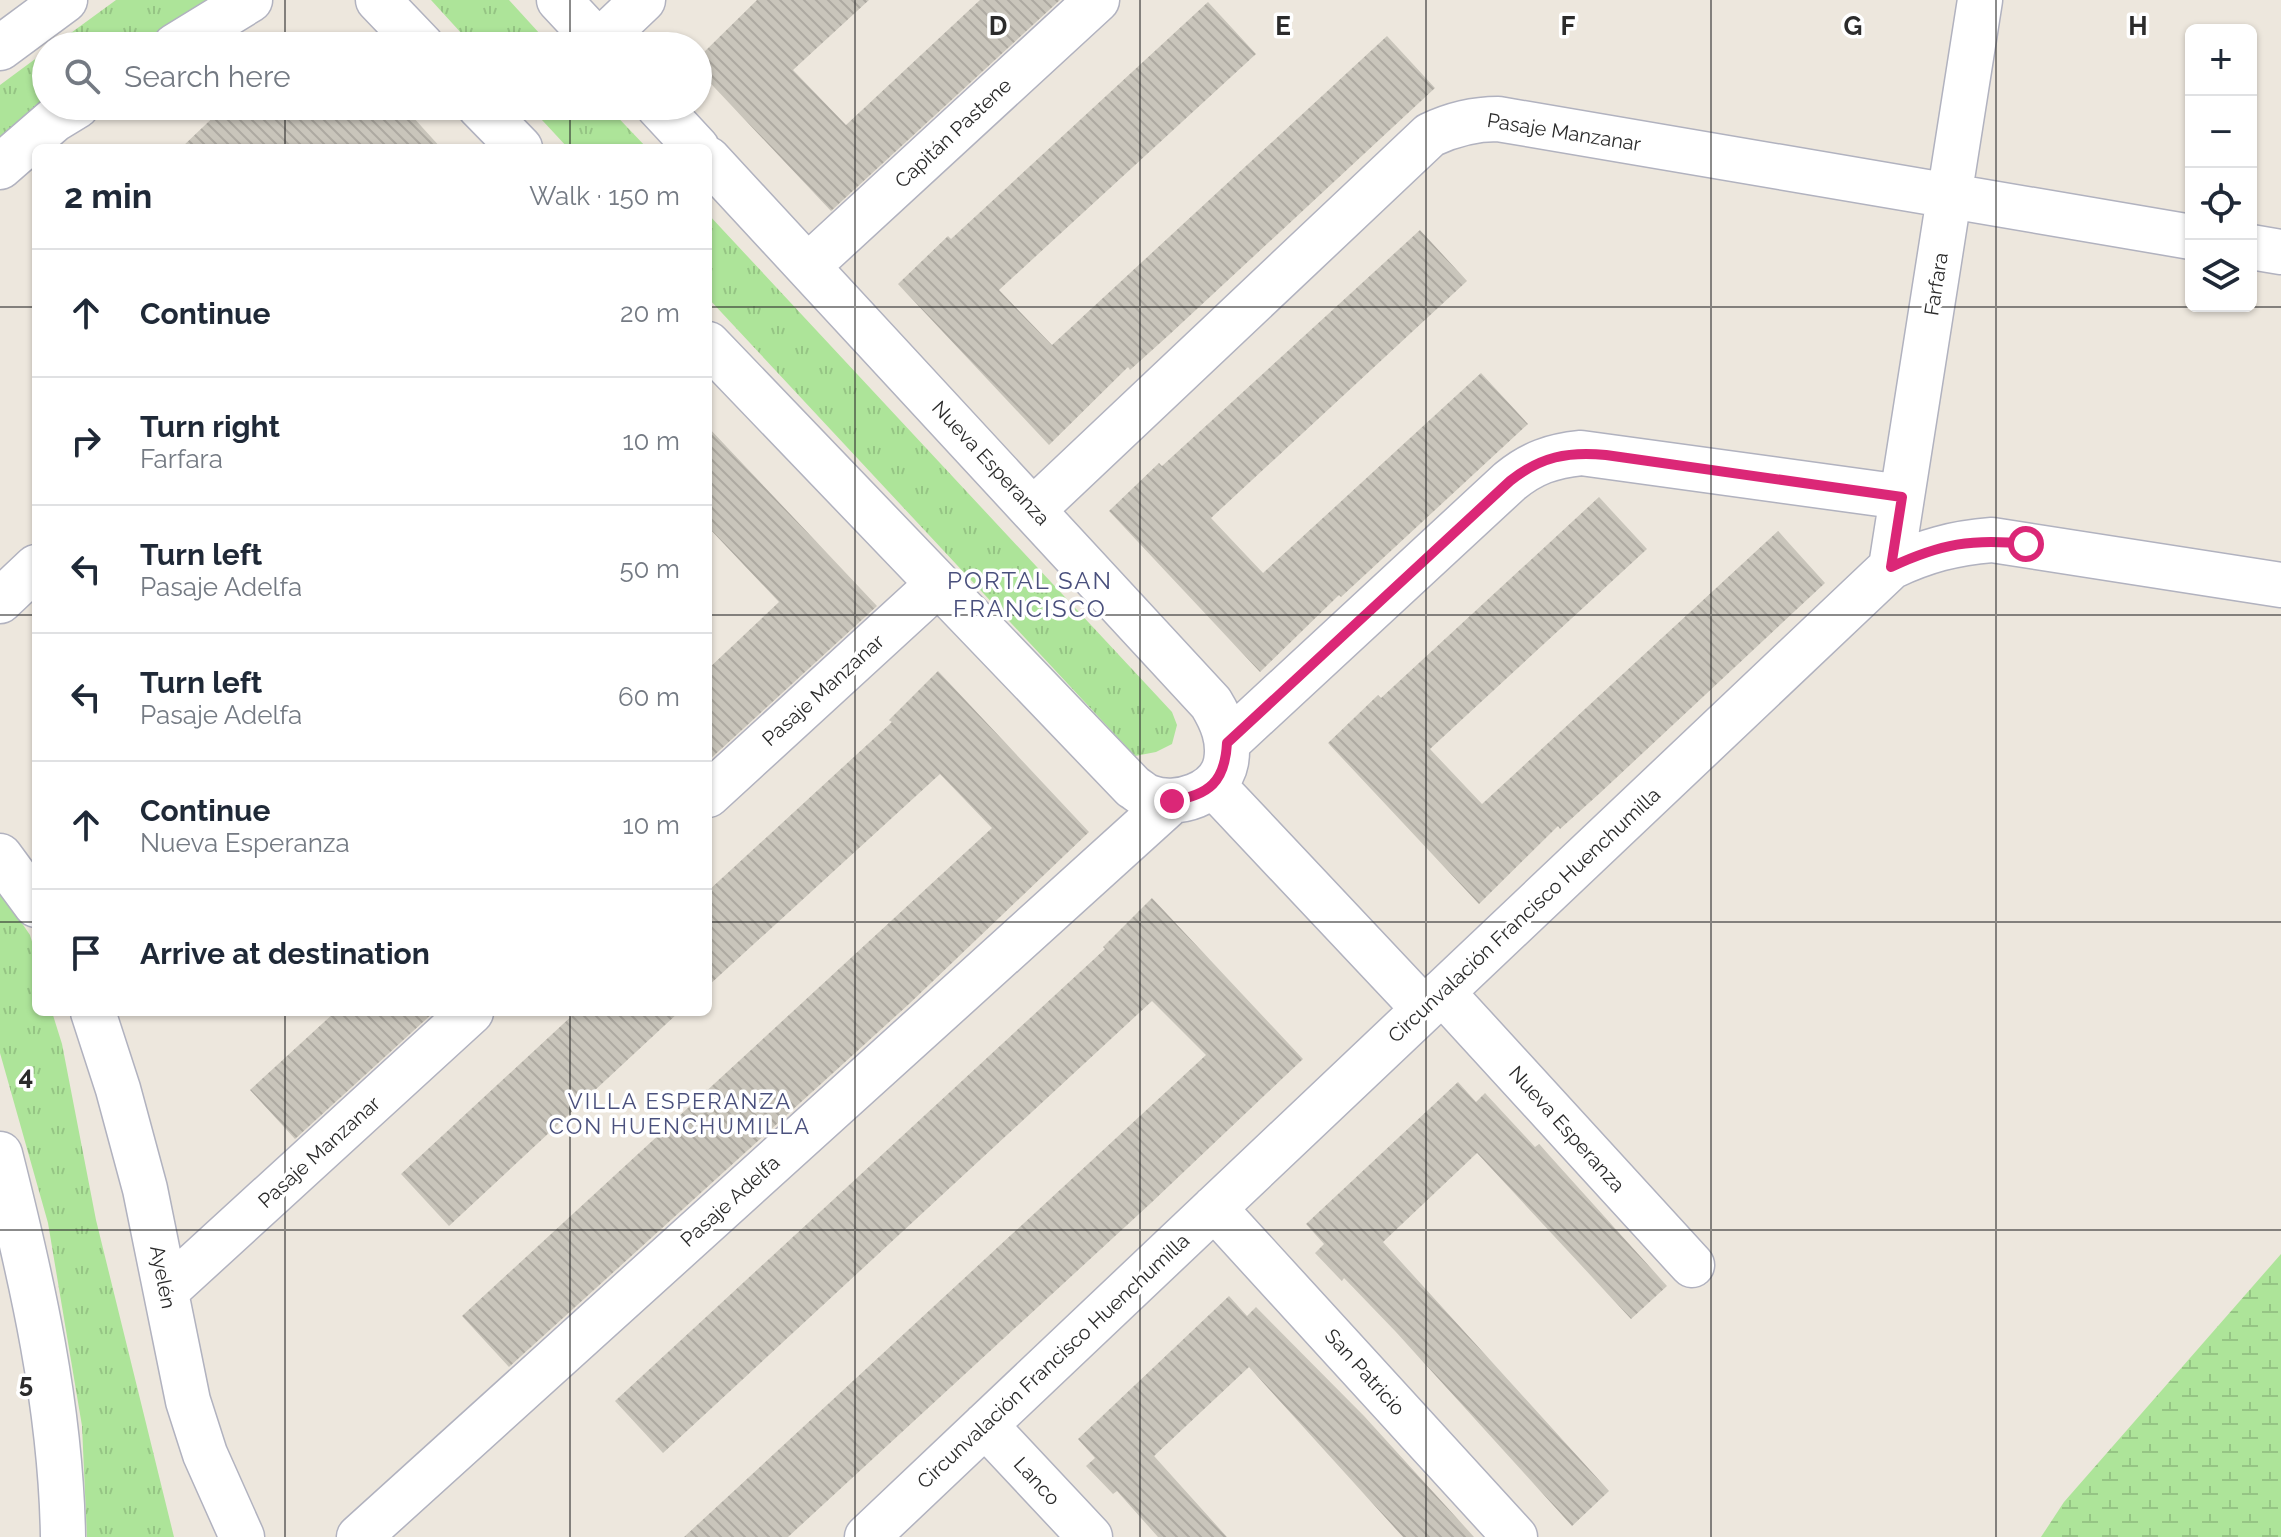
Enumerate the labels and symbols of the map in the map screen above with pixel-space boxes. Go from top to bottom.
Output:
text: D [989,11,1007,41]
text: E [1275,11,1291,41]
text: F [1561,11,1576,41]
text: G [1844,11,1862,41]
text: H [2128,11,2148,41]
street label: Capitán Pastene [890,73,1016,193]
street label: Pasaje Manzanar [1485,108,1643,156]
street label: Farfara [1919,251,1953,317]
street label: Nueva Esperanza [927,396,1055,530]
route start [2008,526,2044,562]
district label: PORTAL SAN FRANCISCO [947,566,1113,623]
street label: Pasaje Manzanar [757,629,889,751]
street label: Circunvalación Francisco Huenchumilla [1383,782,1665,1048]
route end [1154,783,1190,819]
text: 4 [19,1061,33,1091]
street label: Nueva Esperanza [1504,1061,1630,1197]
district label: VILLA ESPERANZA CON HUENCHUMILLA [549,1088,811,1139]
street label: Pasaje Manzanar [253,1091,385,1213]
street label: Pasaje Adelfa [676,1150,784,1252]
street label: Circunvalación Francisco Huenchumilla [912,1228,1194,1494]
street label: Ayelén [145,1243,181,1311]
street label: San Patricio [1320,1324,1410,1420]
text: 5 [19,1368,33,1398]
street label: Lanco [1009,1452,1065,1510]

